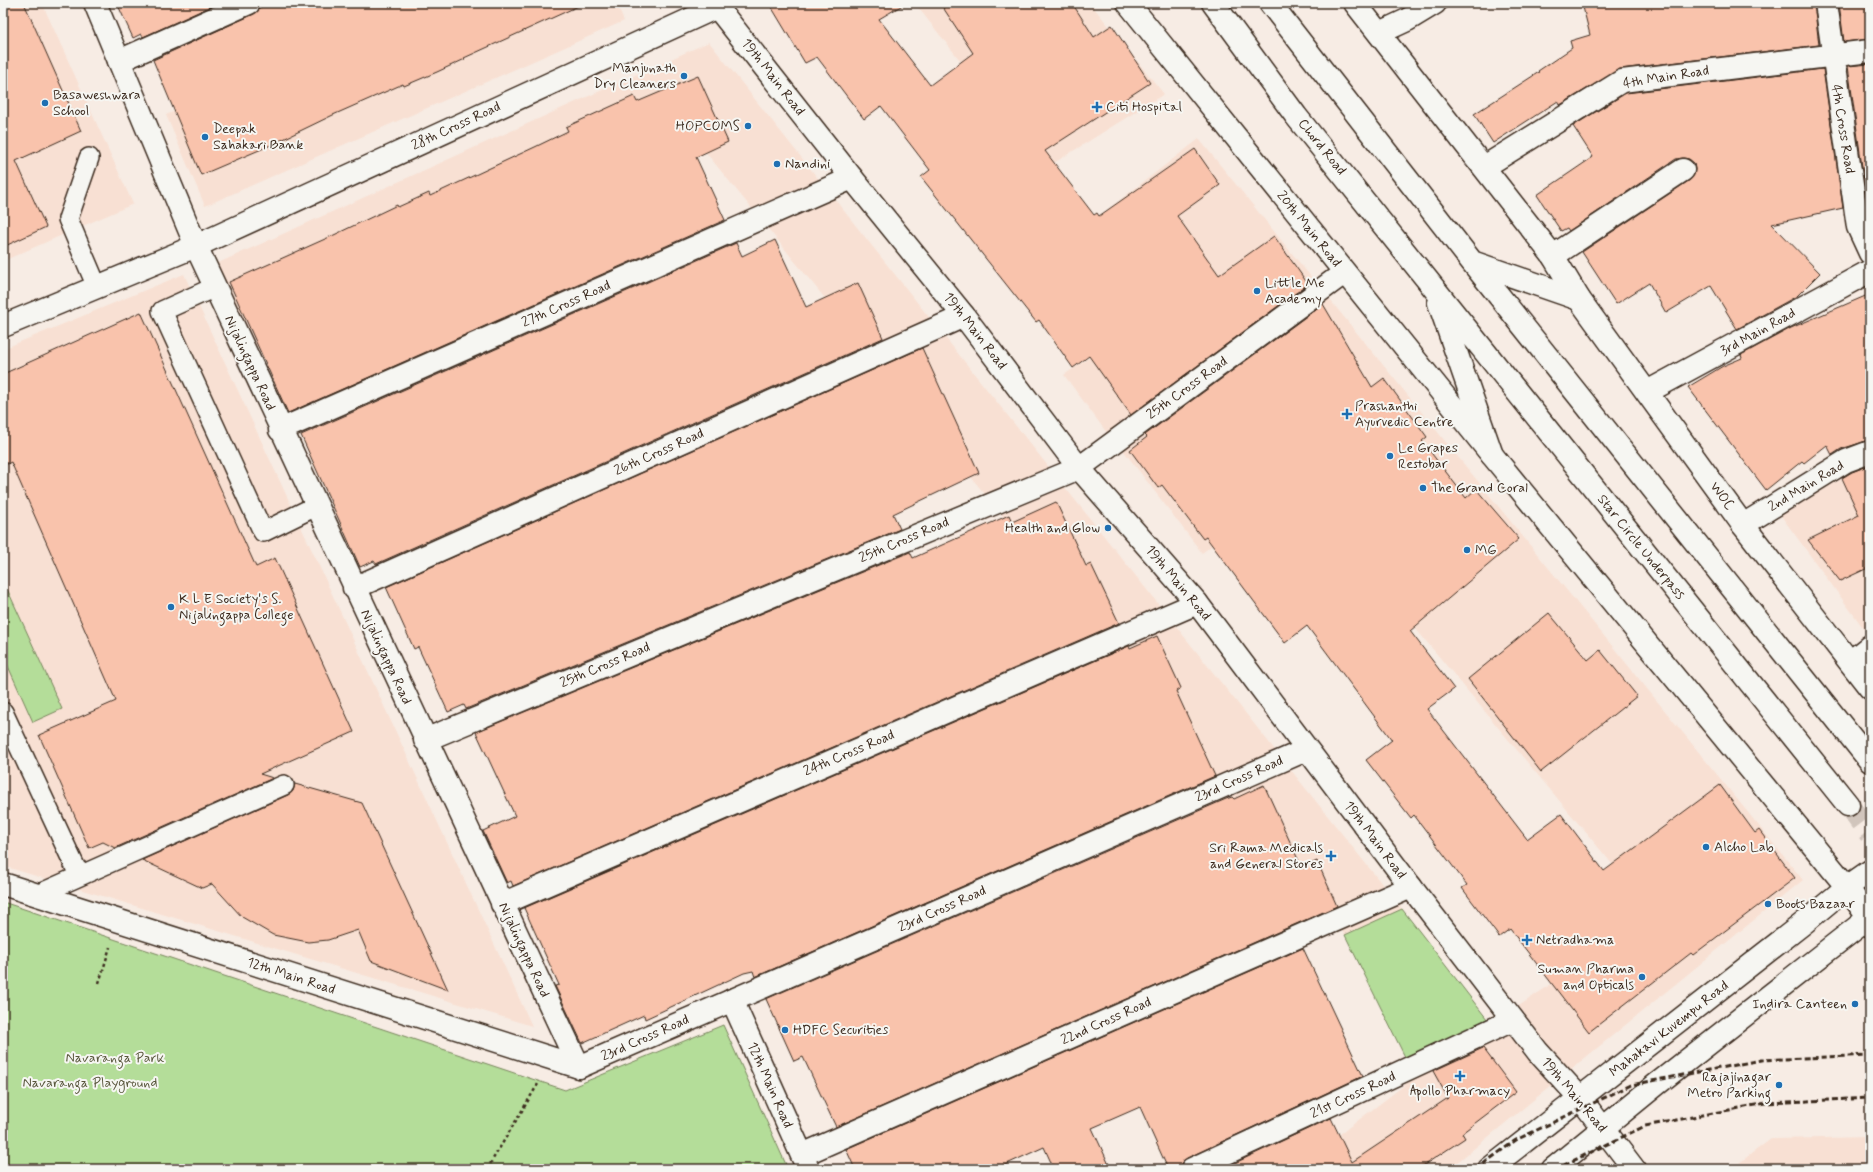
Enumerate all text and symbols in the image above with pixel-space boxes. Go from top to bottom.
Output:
street label: 19th Main Road [737,35,809,119]
place label: Manjunath Dry Cleaners [594,59,676,93]
street label: 4th Main Road [1622,61,1710,93]
marker: Manjunath Dry Cleaners [679,71,689,81]
street label: 4th Cross Road [1827,83,1859,175]
place label: Basaweshwara School [53,86,141,120]
street label: 28th Cross Road [409,97,503,155]
marker: Basaweshwara School [40,98,50,108]
place label: Citi Hospital [1106,98,1182,116]
marker: Citi Hospital [1091,101,1103,113]
street label: Chord Road [1294,115,1350,179]
place label: HOPCOMS [676,117,740,135]
place label: Deepak Sahakari Bank [213,120,303,154]
marker: HOPCOMS [743,121,753,131]
marker: Deepak Sahakari Bank [200,132,210,142]
place label: Nandini [785,155,830,173]
marker: Nandini [772,159,782,169]
street label: 20th Main Road [1273,187,1345,271]
place label: Little Me Academy [1265,274,1325,308]
street label: 27th Cross Road [519,276,613,332]
marker: Little Me Academy [1252,286,1262,296]
street label: 19th Main Road [939,289,1011,373]
street label: 3rd Main Road [1717,304,1799,360]
street label: Nijalingappa Road [218,313,280,414]
street label: 25th Cross Road [1143,352,1231,424]
place label: Prashanthi Ayurvedic Centre [1355,397,1454,431]
marker: Prashanthi Ayurvedic Centre [1342,409,1352,419]
street label: 26th Cross Road [611,424,707,480]
place label: Le Grapes Restobar [1398,439,1458,473]
marker: Le Grapes Restobar [1385,451,1395,461]
street label: 2nd Main Road [1765,456,1847,516]
street label: WOC [1706,478,1738,514]
place label: The Grand Coral [1431,479,1528,497]
marker: The Grand Coral [1418,483,1428,493]
street label: Star Circle Underpass [1593,491,1689,604]
street label: 25th Cross Road [856,513,952,567]
place label: Health and Glow [1005,519,1100,537]
marker: Health and Glow [1103,523,1113,533]
place label: MG [1475,541,1497,559]
street label: 19th Main Road [1141,542,1215,624]
marker: MG [1462,545,1472,555]
place label: K L E Society's S. Nijalingappa College [179,590,294,626]
marker: K L E Society's S. Nijalingappa College [166,602,176,612]
street label: Nijalingappa Road [354,607,416,708]
street label: 25th Cross Road [557,638,653,692]
street label: 24th Cross Road [801,726,897,780]
street label: 23rd Cross Road [1192,752,1286,806]
street label: 19th Main Road [1340,797,1410,883]
place label: Alcho Lab [1714,838,1774,856]
place label: Sri Rama Medicals and General Stores [1209,839,1323,873]
marker: Alcho Lab [1701,842,1711,852]
marker: Sri Rama Medicals and General Stores [1326,851,1336,861]
street label: 23rd Cross Road [895,882,989,936]
place label: Boots Bazaar [1776,895,1855,913]
marker: Boots Bazaar [1763,899,1773,909]
street label: Nijalingappa Road [492,900,554,1001]
place label: Netradhama [1536,931,1614,949]
marker: Netradhama [1521,934,1533,946]
street label: 12th Main Road [244,953,338,999]
place label: Suman Pharma and Opticals [1538,960,1634,994]
marker: Suman Pharma and Opticals [1637,972,1647,982]
street label: Mahakavi Kuvempu Road [1606,977,1732,1081]
street label: 22nd Cross Road [1058,993,1154,1049]
place label: Indira Canteen [1752,995,1847,1013]
marker: Indira Canteen [1850,999,1860,1009]
street label: 23rd Cross Road [598,1011,692,1065]
place label: HDFC Securities [793,1021,888,1039]
marker: HDFC Securities [780,1025,790,1035]
street label: 12th Main Road [743,1039,797,1131]
park label: Navaranga Park [65,1049,165,1069]
street label: 19th Main Road [1537,1054,1611,1136]
street label: 21st Cross Road [1307,1067,1399,1123]
place label: Rajajinagar Metro Parking [1687,1068,1771,1104]
marker: Apollo Pharmacy [1455,1071,1465,1081]
park label: Navaranga Playground [23,1074,157,1094]
marker: Rajajinagar Metro Parking [1774,1080,1784,1090]
place label: Apollo Pharmacy [1410,1082,1510,1101]

